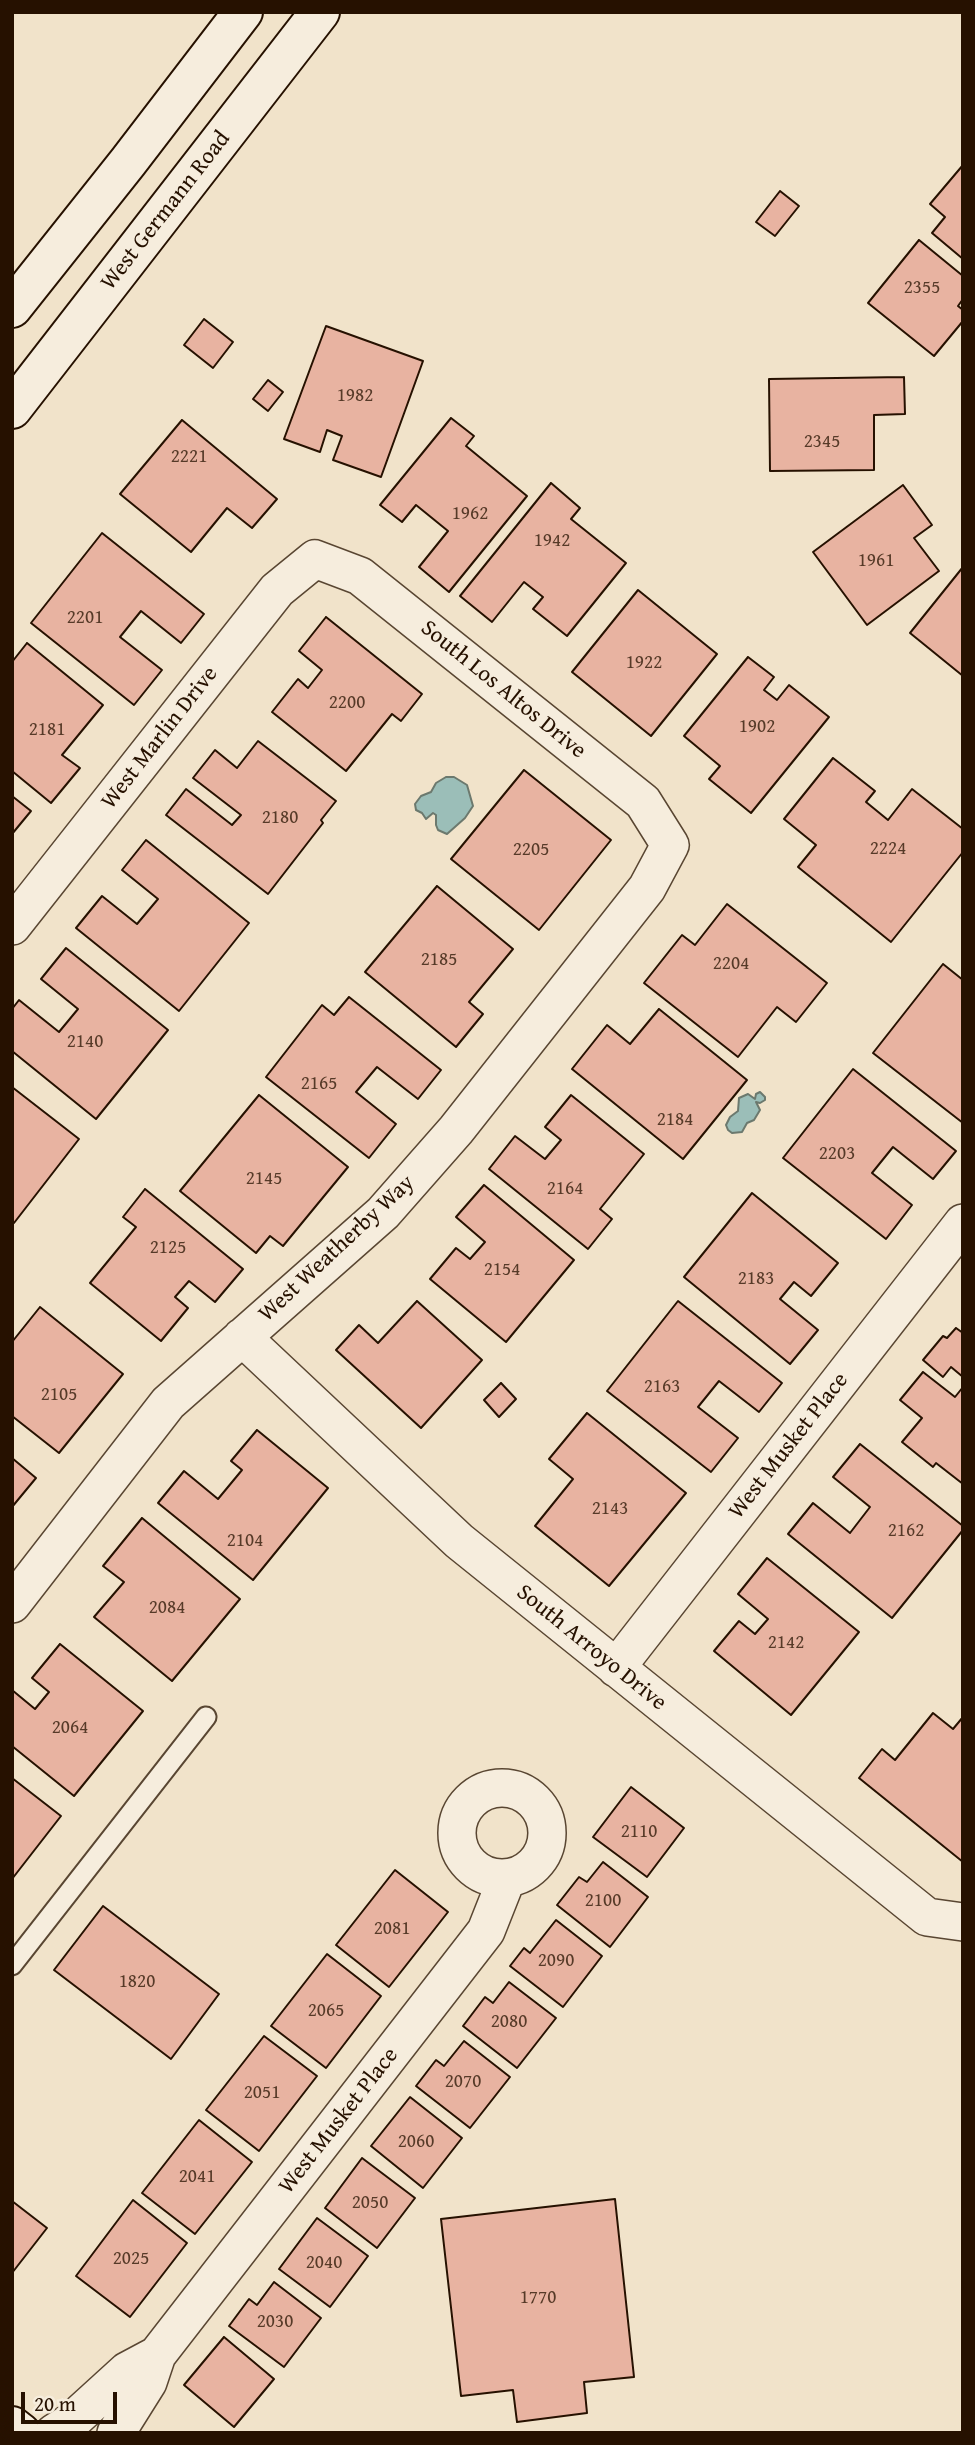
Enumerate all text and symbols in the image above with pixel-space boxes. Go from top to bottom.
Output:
street label: West Germann Road [95,126,237,296]
house number: 2355 [904,277,940,299]
house number: 1982 [337,385,373,407]
house number: 2345 [804,431,840,453]
house number: 2221 [171,446,207,468]
house number: 1962 [452,503,488,525]
house number: 1942 [534,530,570,552]
house number: 1961 [858,550,894,572]
house number: 2201 [67,607,103,629]
street label: South Los Altos Drive [415,615,591,765]
house number: 1922 [626,652,662,674]
street label: West Marlin Drive [96,661,224,815]
house number: 2200 [329,692,365,714]
house number: 1902 [739,716,775,738]
house number: 2181 [29,719,65,741]
house number: 2180 [262,807,298,829]
house number: 2224 [870,838,906,860]
house number: 2205 [513,839,549,861]
house number: 2185 [421,949,457,971]
house number: 2204 [713,953,749,975]
house number: 2140 [67,1031,103,1053]
house number: 2165 [301,1073,337,1095]
house number: 2184 [657,1109,693,1131]
house number: 2203 [819,1143,855,1165]
house number: 2145 [246,1168,282,1190]
street label: West Weatherby Way [253,1170,421,1328]
house number: 2164 [547,1178,583,1200]
house number: 2125 [150,1237,186,1259]
house number: 2154 [484,1259,520,1281]
house number: 2183 [738,1268,774,1290]
street label: West Musket Place [723,1367,855,1525]
house number: 2163 [644,1376,680,1398]
house number: 2105 [41,1384,77,1406]
house number: 2143 [592,1498,628,1520]
house number: 2162 [888,1520,924,1542]
house number: 2104 [227,1530,263,1552]
street label: South Arroyo Drive [510,1579,672,1717]
house number: 2084 [149,1597,185,1619]
house number: 2142 [768,1632,804,1654]
house number: 2064 [52,1717,88,1739]
house number: 2110 [621,1821,657,1843]
house number: 2100 [585,1890,621,1912]
house number: 2081 [374,1918,410,1940]
house number: 2090 [538,1950,574,1972]
house number: 1820 [119,1971,155,1993]
house number: 2065 [308,2000,344,2022]
house number: 2080 [491,2011,527,2033]
street label: West Musket Place [273,2042,405,2200]
house number: 2070 [445,2071,481,2093]
house number: 2051 [244,2082,280,2104]
house number: 2060 [398,2131,434,2153]
house number: 2041 [179,2166,215,2188]
house number: 2050 [352,2192,388,2214]
house number: 2025 [113,2248,149,2270]
house number: 2040 [306,2252,342,2274]
house number: 1770 [520,2287,556,2309]
house number: 2030 [257,2311,293,2333]
scale bar [24,2378,121,2422]
text: 20 m [34,2388,76,2419]

